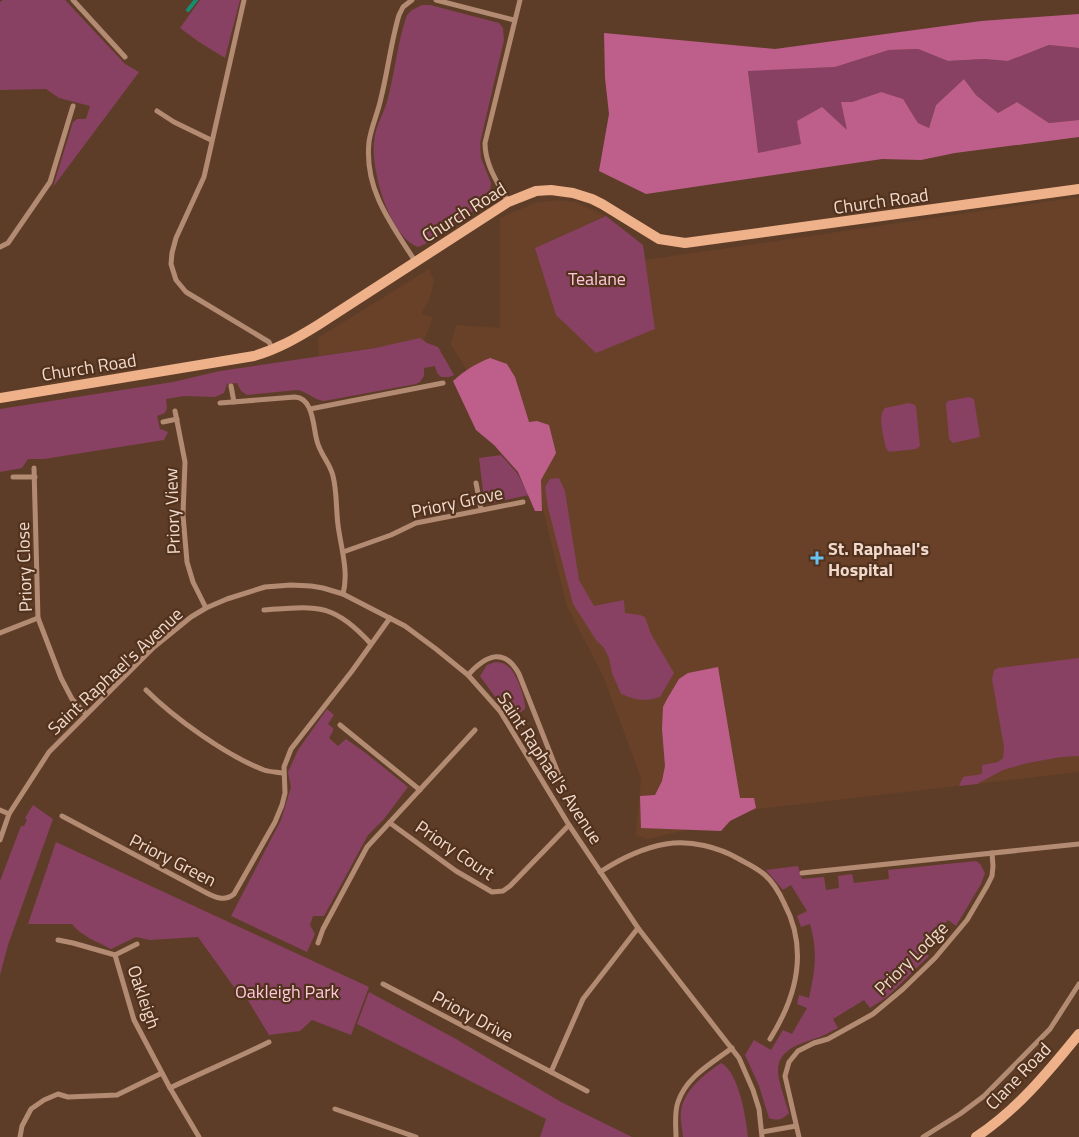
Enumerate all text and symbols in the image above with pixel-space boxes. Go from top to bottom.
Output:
street label: Church Road [416,175,512,249]
street label: Church Road [832,181,930,221]
park label: Tealane [568,265,626,292]
street label: Church Road [40,346,138,388]
street label: Priory View [157,467,187,555]
street label: Priory Grove [409,479,505,525]
street label: Priory Close [9,521,39,613]
place label: St. Raphael's Hospital [828,535,929,583]
marker: St. Raphael's Hospital [810,551,824,565]
street label: Saint Raphael's Avenue [41,601,189,741]
street label: Saint Raphael's Avenue [491,687,609,849]
street label: Priory Court [410,814,501,887]
street label: Priory Green [125,827,221,893]
street label: Priory Lodge [868,915,954,1001]
street label: Oakleigh [121,962,167,1032]
park label: Oakleigh Park [235,978,339,1005]
street label: Priory Drive [428,983,518,1049]
street label: Clane Road [979,1036,1057,1116]

